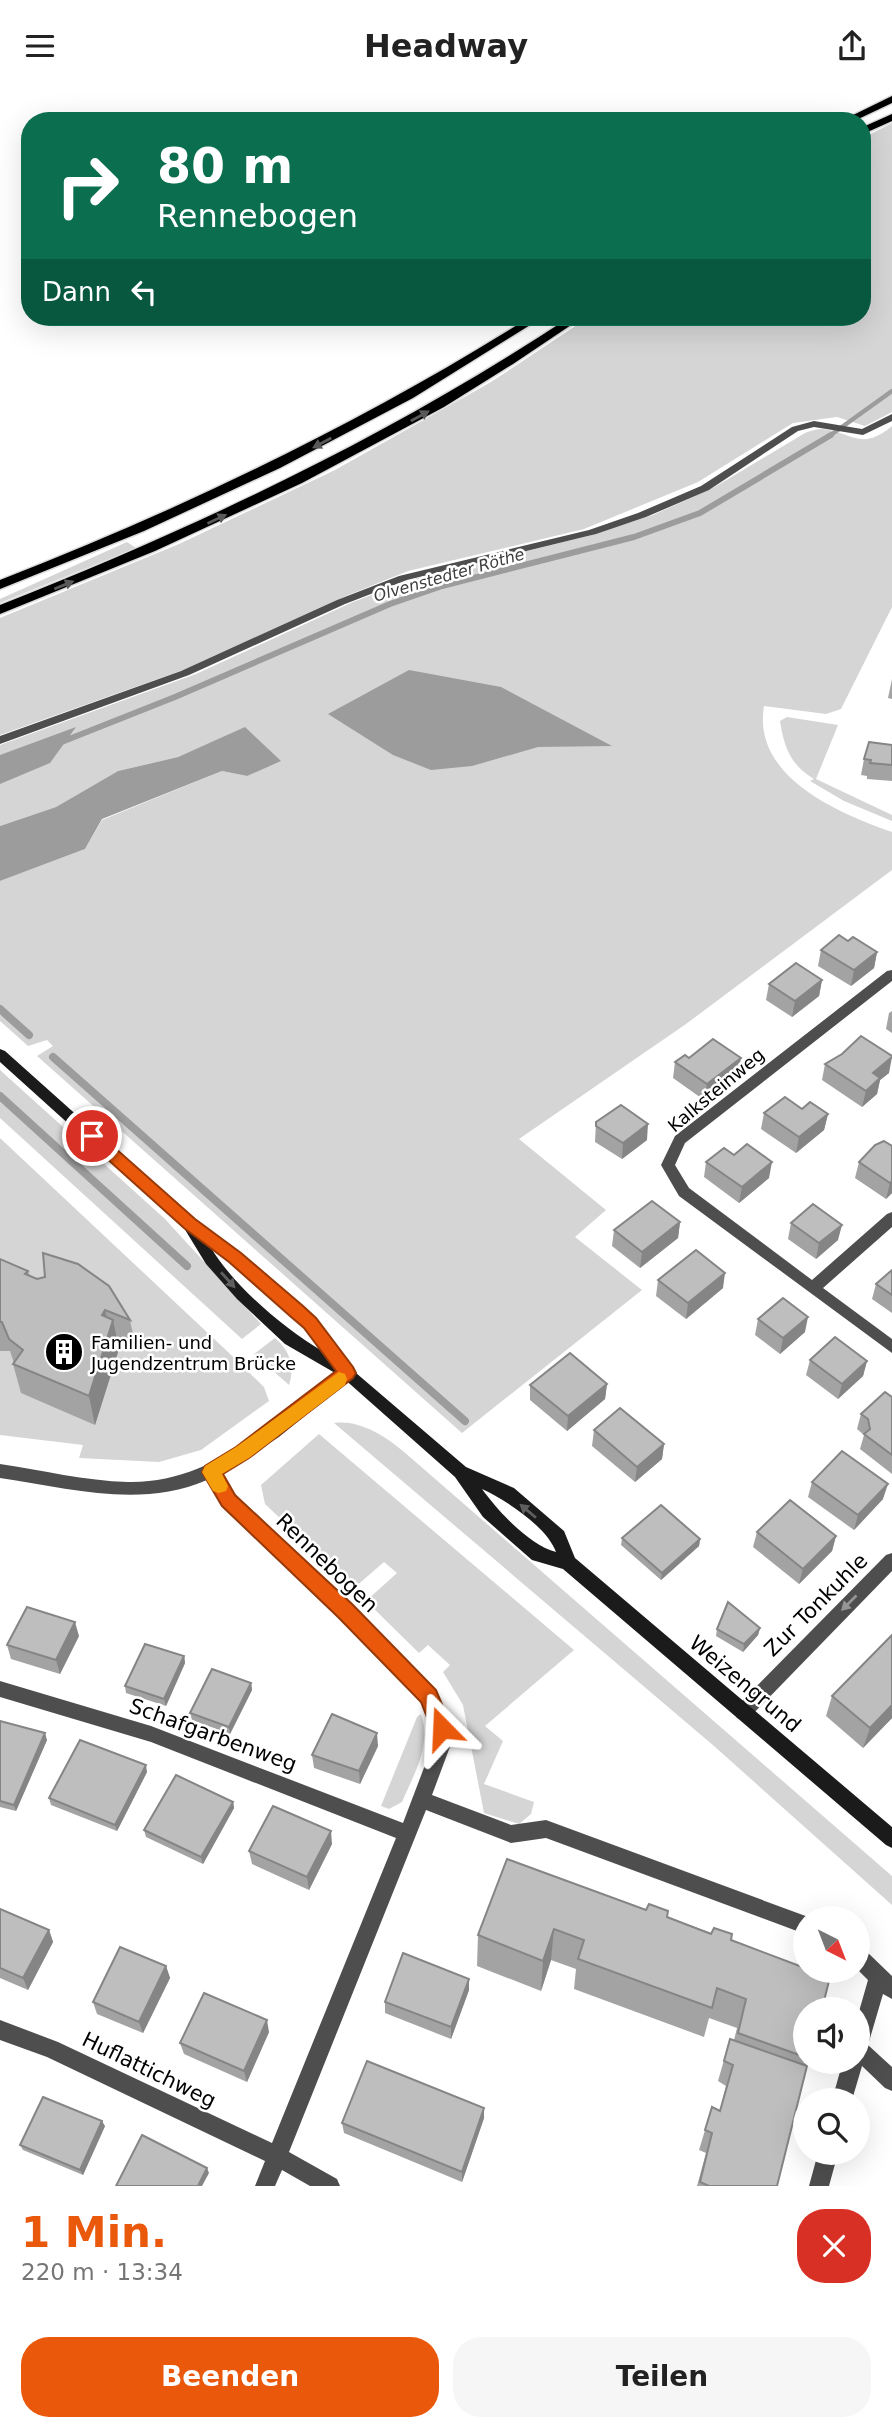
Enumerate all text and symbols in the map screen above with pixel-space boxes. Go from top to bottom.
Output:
icon: menu [21,27,59,65]
text: Headway [364,27,528,65]
icon: share [833,27,871,65]
text: 80 m [157,138,293,195]
icon: right [42,140,133,231]
text: Rennebogen [157,197,358,235]
icon: left [125,273,163,311]
text: Dann [42,277,111,307]
one-way arrow [410,410,429,422]
one-way arrow [312,438,332,449]
one-way arrow [207,513,227,525]
water label: Olvenstedter Röthe [371,544,527,606]
one-way arrow [53,580,74,591]
street label: Kalksteinweg [664,1044,768,1136]
pin [62,1106,122,1166]
icon: arrive [73,1117,111,1155]
one-way arrow [220,1271,236,1289]
building icon: Familien- und Jugendzentrum Brücke [43,1331,85,1373]
place label: Familien- und Jugendzentrum Brücke [90,1332,296,1374]
one-way arrow [520,1504,537,1519]
street label: Rennebogen [271,1509,383,1617]
street label: Zur Tonkuhle [760,1549,872,1661]
one-way arrow [841,1595,858,1612]
street label: Weizengrund [685,1631,805,1737]
position arrow [405,1691,479,1765]
street label: Schafgarbenweg [126,1694,300,1776]
north arrow [793,1906,870,1983]
map controls [793,1906,870,2165]
button: sound [793,1997,870,2074]
street label: Huflattichweg [78,2027,220,2113]
button: search [793,2088,870,2165]
text: 1 Min. [21,2208,167,2257]
button: close [797,2209,871,2283]
text: 220 m · 13:34 [21,2259,183,2285]
button: Beenden [21,2337,439,2417]
button: Teilen [453,2337,871,2417]

